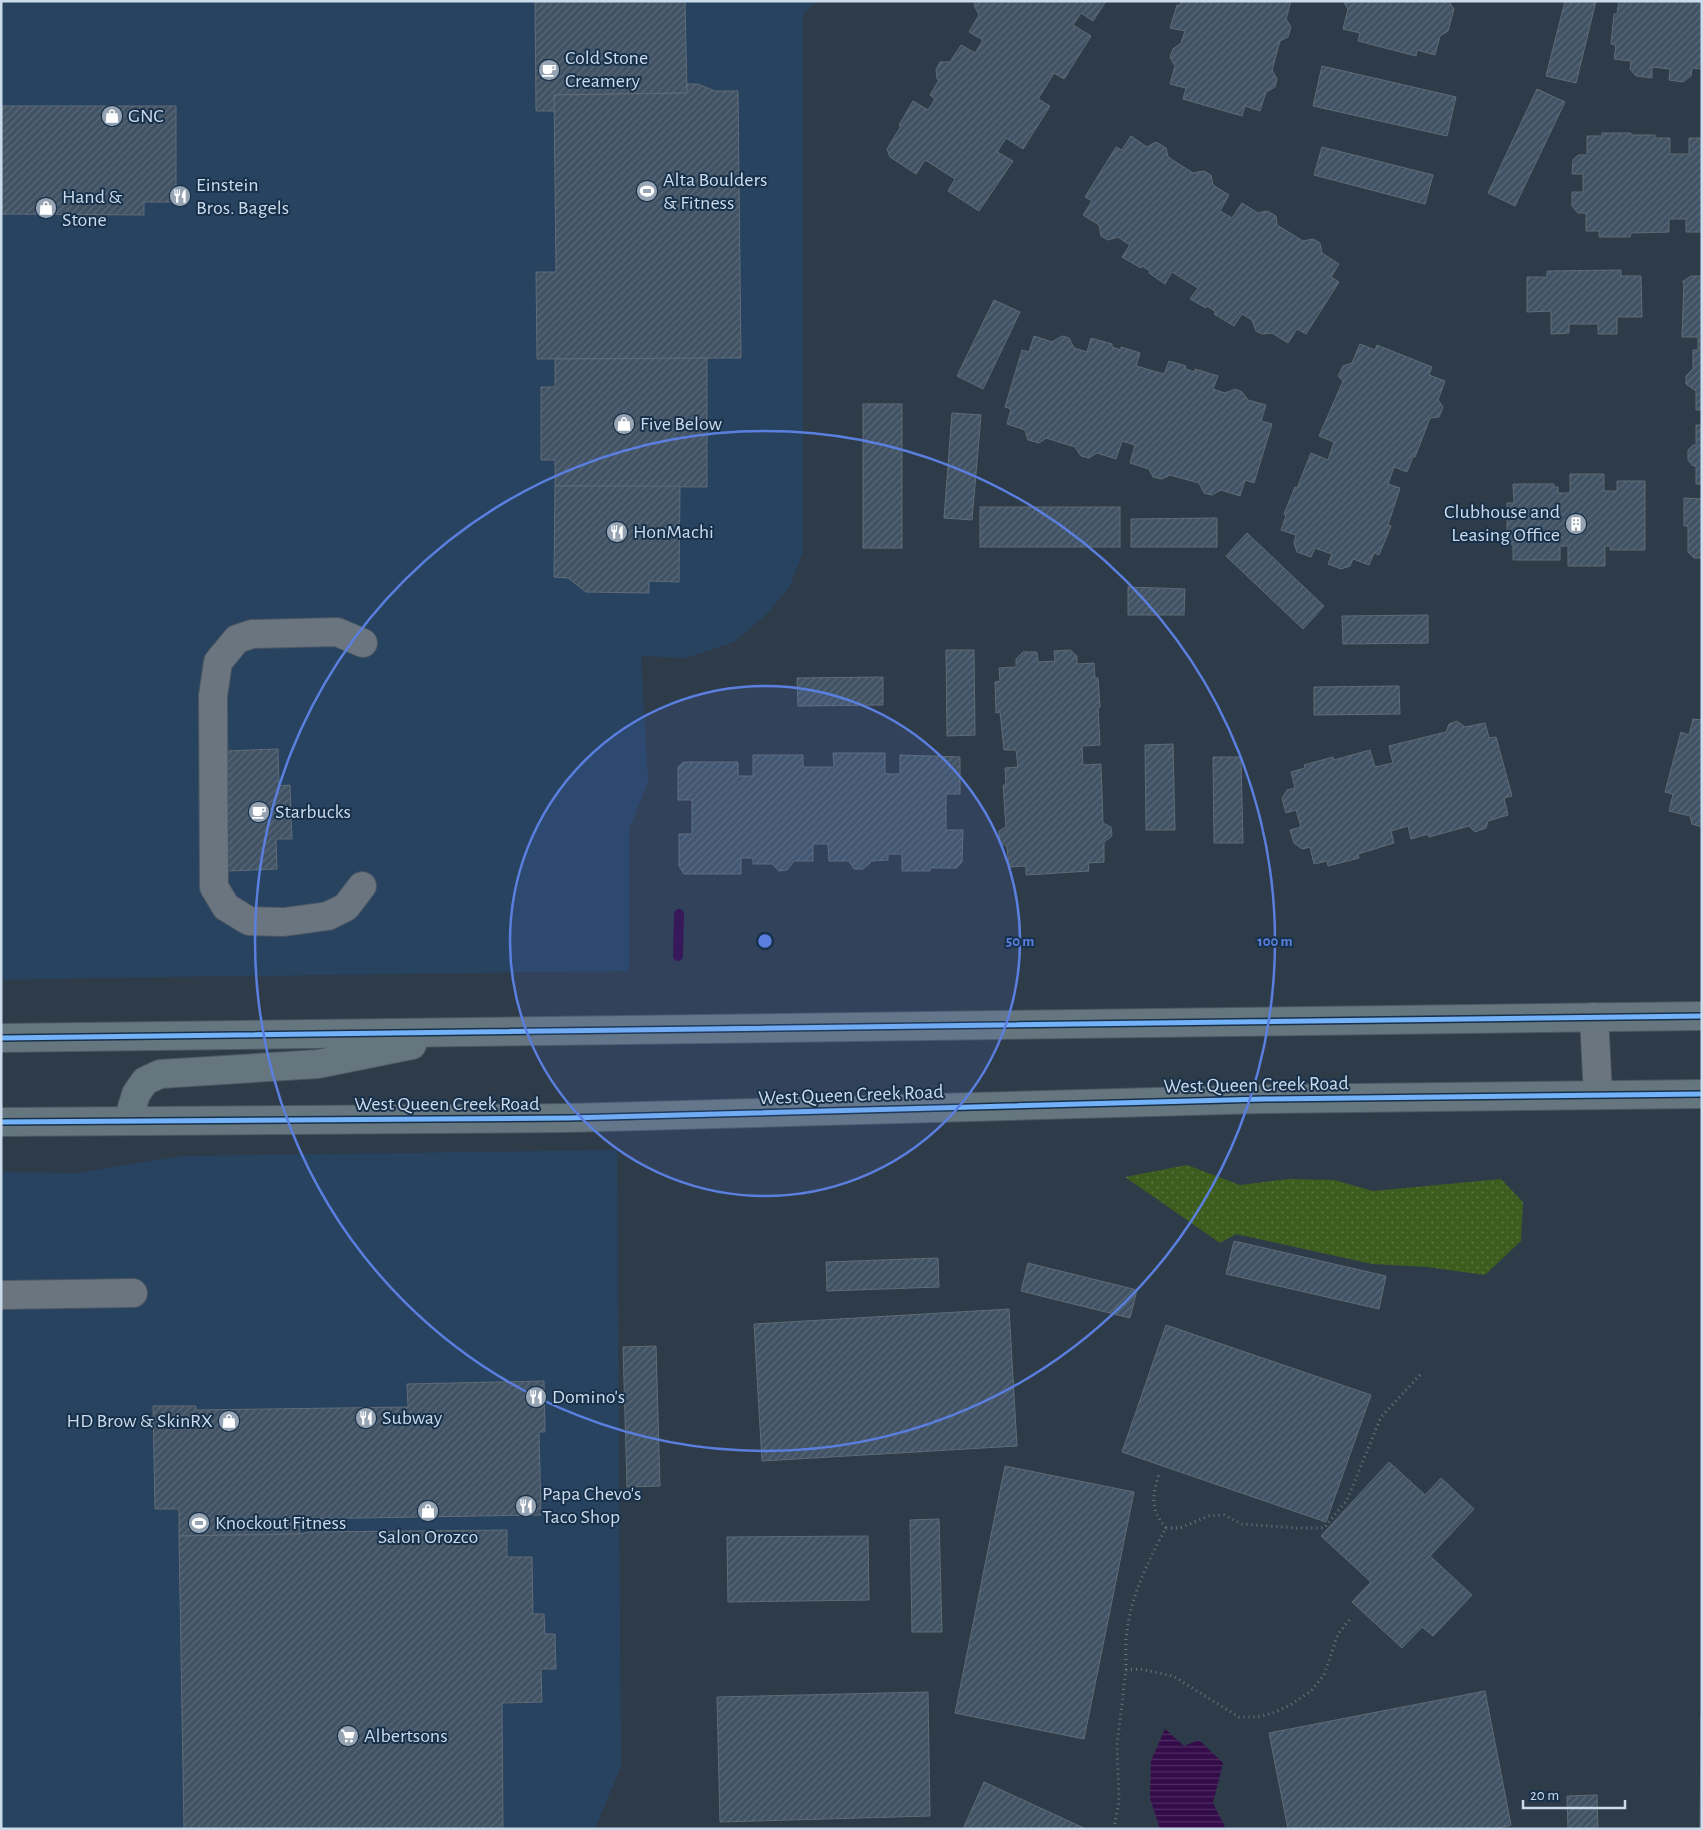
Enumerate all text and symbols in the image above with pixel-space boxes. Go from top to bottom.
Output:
place label: Cold Stone Creamery [565,48,648,91]
cafe icon: Cold Stone Creamery [537,58,561,82]
shop icon: GNC [100,104,124,128]
place label: GNC [128,106,164,126]
place label: Alta Boulders & Fitness [663,170,767,213]
place label: Einstein Bros. Bagels [196,175,289,218]
sports icon: Alta Boulders & Fitness [635,179,659,203]
restaurant icon: Einstein Bros. Bagels [168,184,192,208]
place label: Hand & Stone [62,187,122,230]
shop icon: Hand & Stone [34,196,58,220]
shop icon: Five Below [612,412,636,436]
place label: Five Below [640,414,722,434]
place label: Clubhouse and Leasing Office [1444,502,1560,545]
building icon: Clubhouse and Leasing Office [1564,512,1588,536]
restaurant icon: HonMachi [605,520,629,544]
place label: HonMachi [633,522,714,542]
cafe icon: Starbucks [247,800,271,824]
place label: Starbucks [275,802,351,822]
centre of rings [756,932,774,950]
text: 50 m [1006,934,1034,949]
text: 100 m [1257,934,1293,949]
street label: West Queen Creek Road [1163,1073,1349,1097]
street label: West Queen Creek Road [758,1082,944,1108]
street label: West Queen Creek Road [354,1094,540,1114]
restaurant icon: Domino's [524,1385,548,1409]
place label: Domino's [552,1387,625,1407]
restaurant icon: Subway [354,1406,378,1430]
place label: Subway [382,1408,443,1428]
shop icon: HD Brow & SkinRX [217,1409,241,1433]
place label: HD Brow & SkinRX [67,1411,213,1431]
place label: Papa Chevo's Taco Shop [542,1484,641,1527]
restaurant icon: Papa Chevo's Taco Shop [514,1494,538,1518]
shop icon: Salon Orozco [416,1499,440,1523]
sports icon: Knockout Fitness [187,1511,211,1535]
place label: Knockout Fitness [215,1513,346,1533]
place label: Salon Orozco [378,1527,478,1547]
supermarket icon: Albertsons [336,1724,360,1748]
place label: Albertsons [364,1726,448,1746]
scale bar [1523,1778,1626,1810]
text: 20 m [1530,1788,1559,1803]

